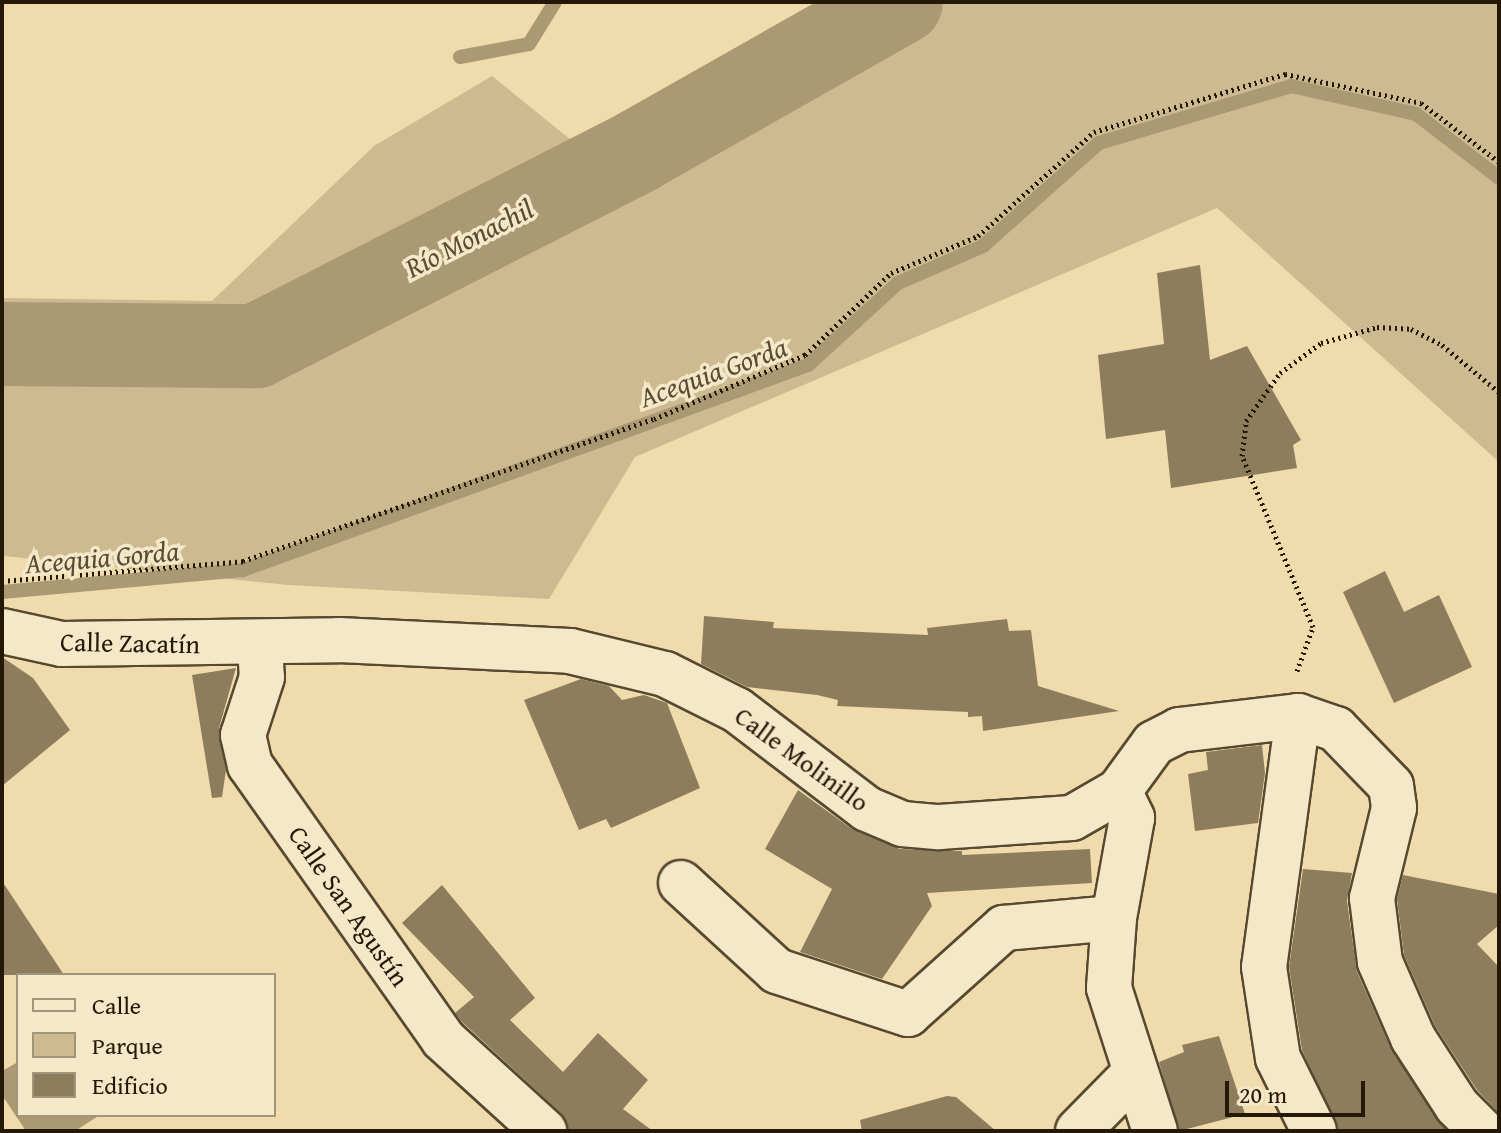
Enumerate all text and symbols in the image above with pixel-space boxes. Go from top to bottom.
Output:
water label: Río Monachil [399,191,539,285]
water label: Acequia Gorda [635,330,791,414]
water label: Acequia Gorda [24,534,180,580]
street label: Calle Zacatín [60,626,200,660]
street label: Calle Molinillo [729,700,875,818]
street label: Calle San Agustín [282,820,416,992]
legend [16,973,276,1117]
text: Calle [92,988,141,1023]
text: Parque [92,1028,163,1063]
scale bar [1229,1065,1369,1115]
text: Edificio [92,1068,168,1103]
text: 20 m [1239,1077,1287,1112]

